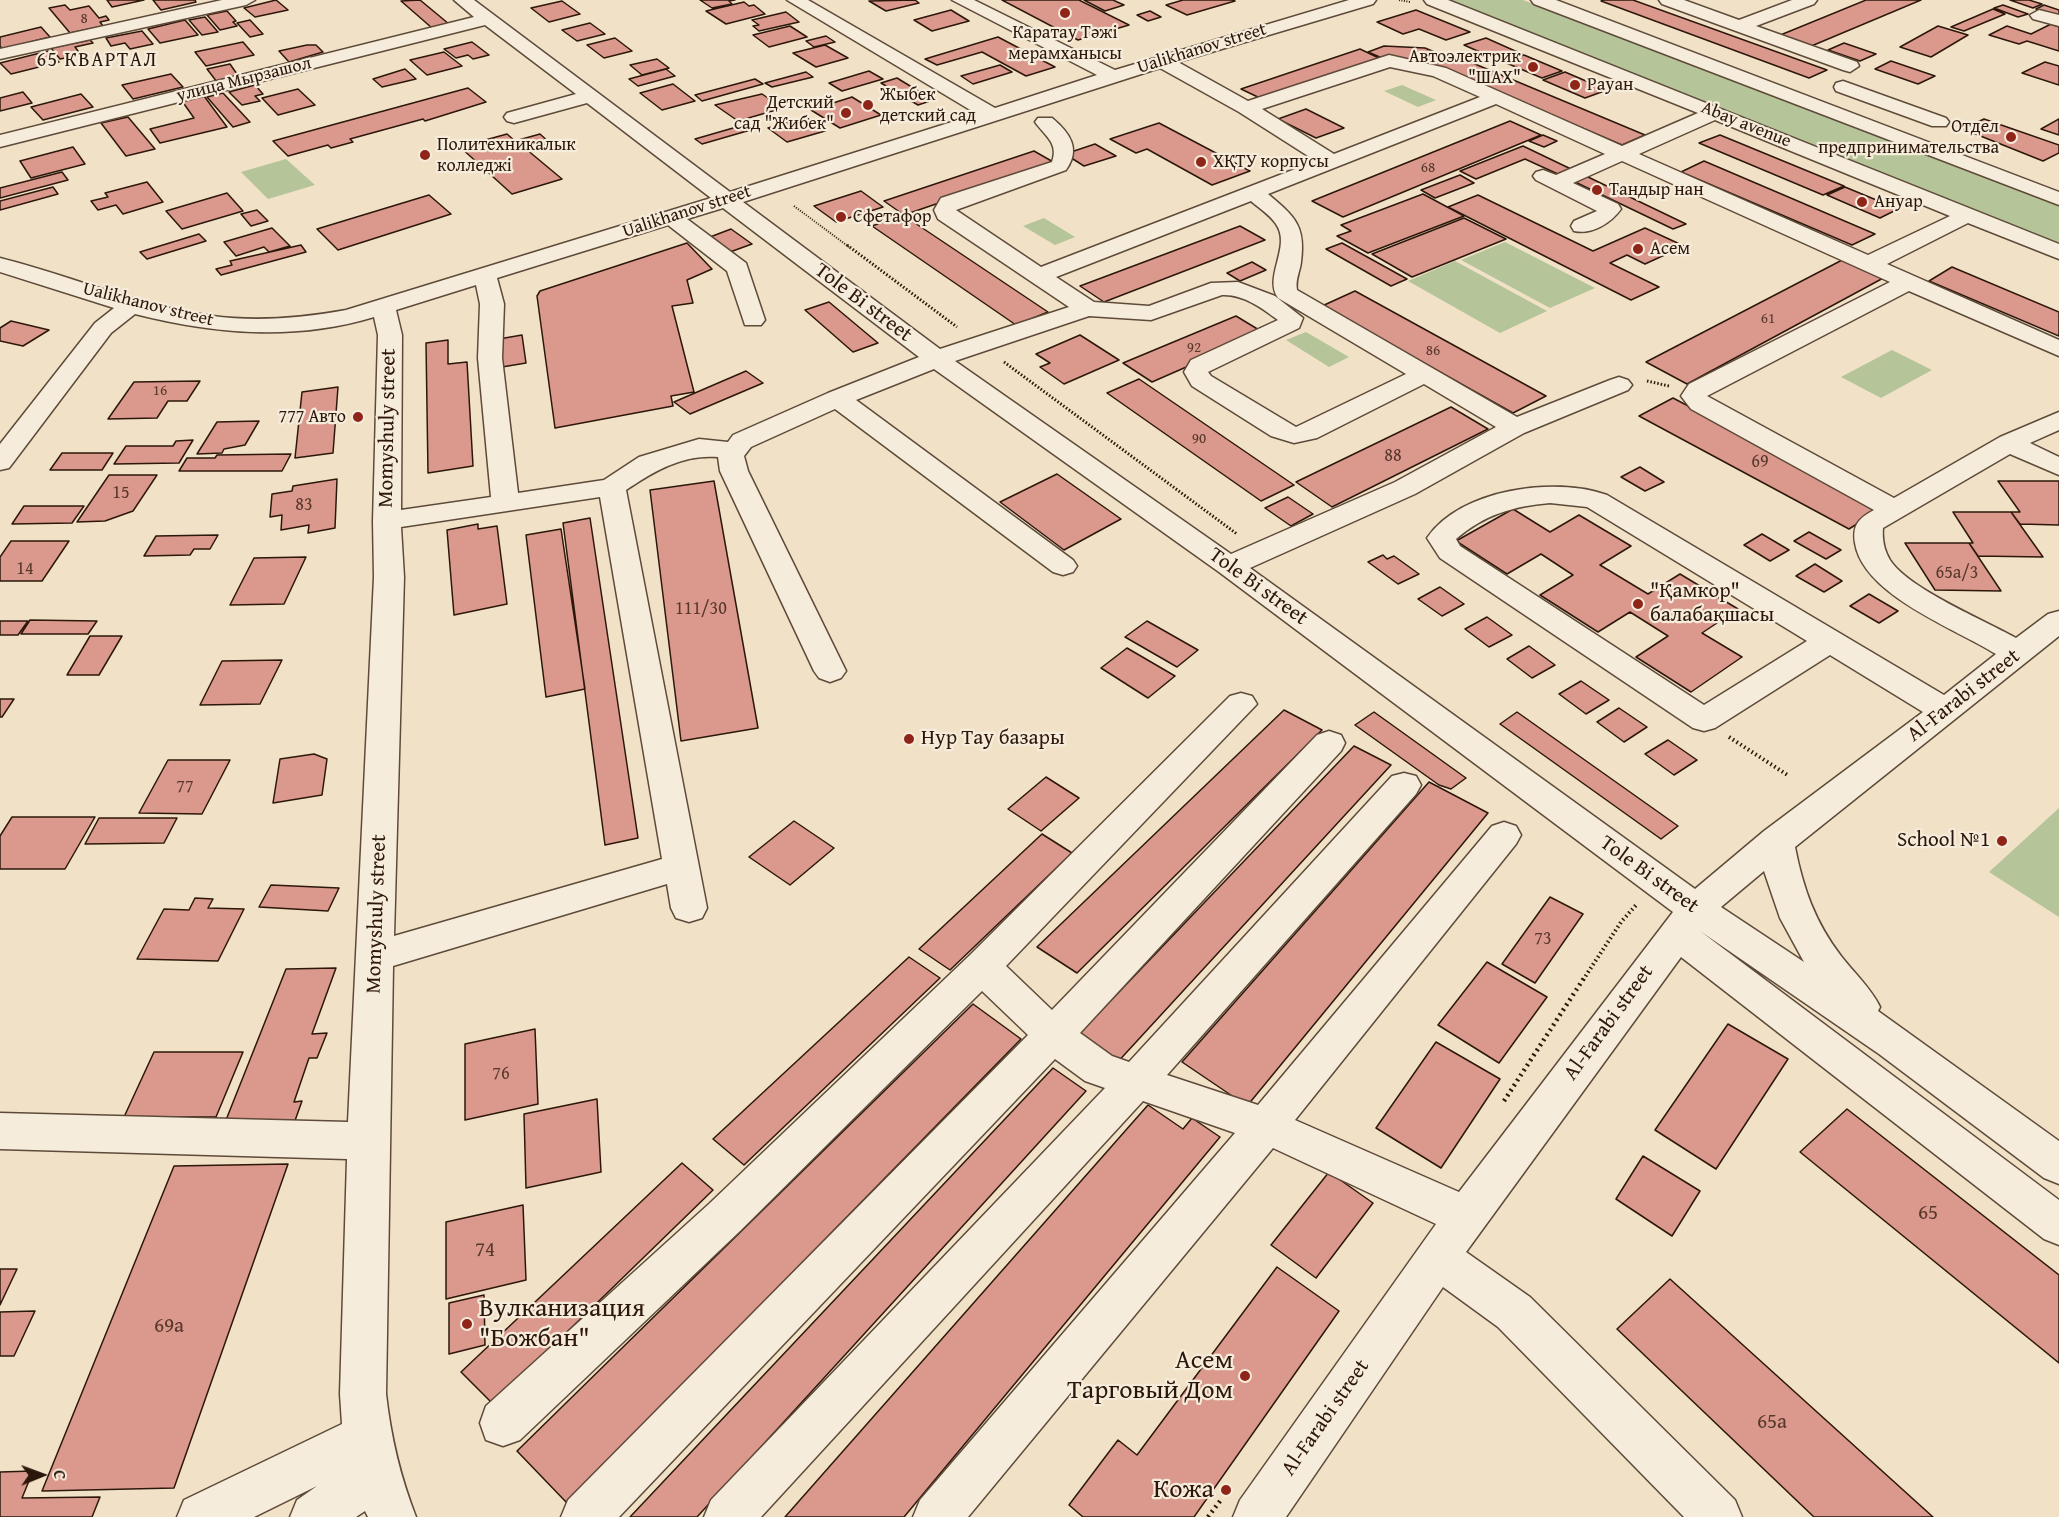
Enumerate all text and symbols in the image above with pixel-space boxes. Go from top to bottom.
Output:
marker: Каратау Тәжі мерамханысы [1058,6,1072,20]
house number: 8 [80,10,88,28]
street label: Ualikhanov street [1135,19,1269,79]
place label: Каратау Тәжі мерамханысы [1008,22,1122,64]
place label: Автоэлектрик "ШАХ" [1409,46,1521,88]
district label: 65 КВАРТАЛ [36,49,158,73]
street label: улица Мырзашол [174,53,314,107]
marker: Автоэлектрик "ШАХ" [1526,60,1540,74]
place label: Рауан [1587,74,1633,96]
marker: Рауан [1568,78,1582,92]
place label: Жыбек детский сад [880,84,976,127]
place label: Детский сад "Жибек" [734,92,834,134]
street label: Abay avenue [1698,97,1794,153]
marker: Жыбек детский сад [861,98,875,112]
marker: Детский сад "Жибек" [839,106,853,120]
place label: Отдел предпринимательства [1818,116,1999,158]
marker: Отдел предпринимательства [2004,130,2018,144]
place label: Политехникалык колледжі [437,134,576,176]
marker: Политехникалык колледжі [418,148,432,162]
place label: ХҚТУ корпусы [1213,151,1329,173]
marker: ХҚТУ корпусы [1194,155,1208,169]
house number: 68 [1421,159,1435,177]
place label: Тандыр нан [1609,179,1704,201]
street label: Ualikhanov street [620,181,754,243]
marker: Тандыр нан [1590,183,1604,197]
place label: Ануар [1874,191,1923,213]
marker: Ануар [1855,195,1869,209]
place label: Сфетафор [853,206,932,228]
marker: Сфетафор [834,210,848,224]
place label: Асем [1650,238,1690,260]
marker: Асем [1631,242,1645,256]
street label: Tole Bi street [809,258,917,348]
street label: Ualikhanov street [80,278,216,332]
house number: 61 [1761,310,1775,328]
house number: 92 [1187,339,1201,357]
house number: 86 [1426,342,1440,360]
street label: Momyshuly street [374,348,402,508]
house number: 16 [153,382,167,400]
place label: 777 Авто [278,406,346,428]
marker: 777 Авто [351,410,365,424]
house number: 90 [1192,430,1206,448]
house number: 88 [1384,445,1402,467]
house number: 69 [1751,451,1769,473]
house number: 15 [112,482,130,504]
house number: 83 [295,494,313,516]
street label: Tole Bi street [1204,543,1312,631]
house number: 14 [16,558,34,580]
house number: 65а/3 [1935,562,1979,584]
place label: "Қамкор" балабақшасы [1650,579,1774,629]
marker: "Қамкор" балабақшасы [1631,597,1645,611]
house number: 111/30 [675,598,727,620]
street label: Al-Farabi street [1903,644,2025,748]
place label: Нур Тау базары [921,726,1065,752]
marker: Нур Тау базары [902,732,916,746]
house number: 77 [176,776,194,798]
place label: School №1 [1897,828,1990,854]
street label: Tole Bi street [1595,831,1703,919]
street label: Momyshuly street [362,834,392,994]
marker: School №1 [1995,834,2009,848]
house number: 73 [1534,928,1552,950]
street label: Al-Farabi street [1559,961,1659,1085]
house number: 76 [492,1063,510,1085]
house number: 65 [1918,1201,1938,1227]
house number: 74 [475,1238,495,1264]
place label: Вулканизация "Божбан" [479,1293,645,1354]
house number: 69а [154,1314,184,1340]
marker: Вулканизация "Божбан" [460,1317,474,1331]
place label: Асем Тарговый Дом [1067,1345,1233,1406]
street label: Al-Farabi street [1277,1355,1375,1481]
marker: Асем Тарговый Дом [1238,1369,1252,1383]
house number: 65а [1757,1410,1787,1436]
north arrow [12,1445,72,1505]
text: С [48,1470,72,1479]
place label: Кожа [1153,1474,1214,1506]
marker: Кожа [1219,1483,1233,1497]

